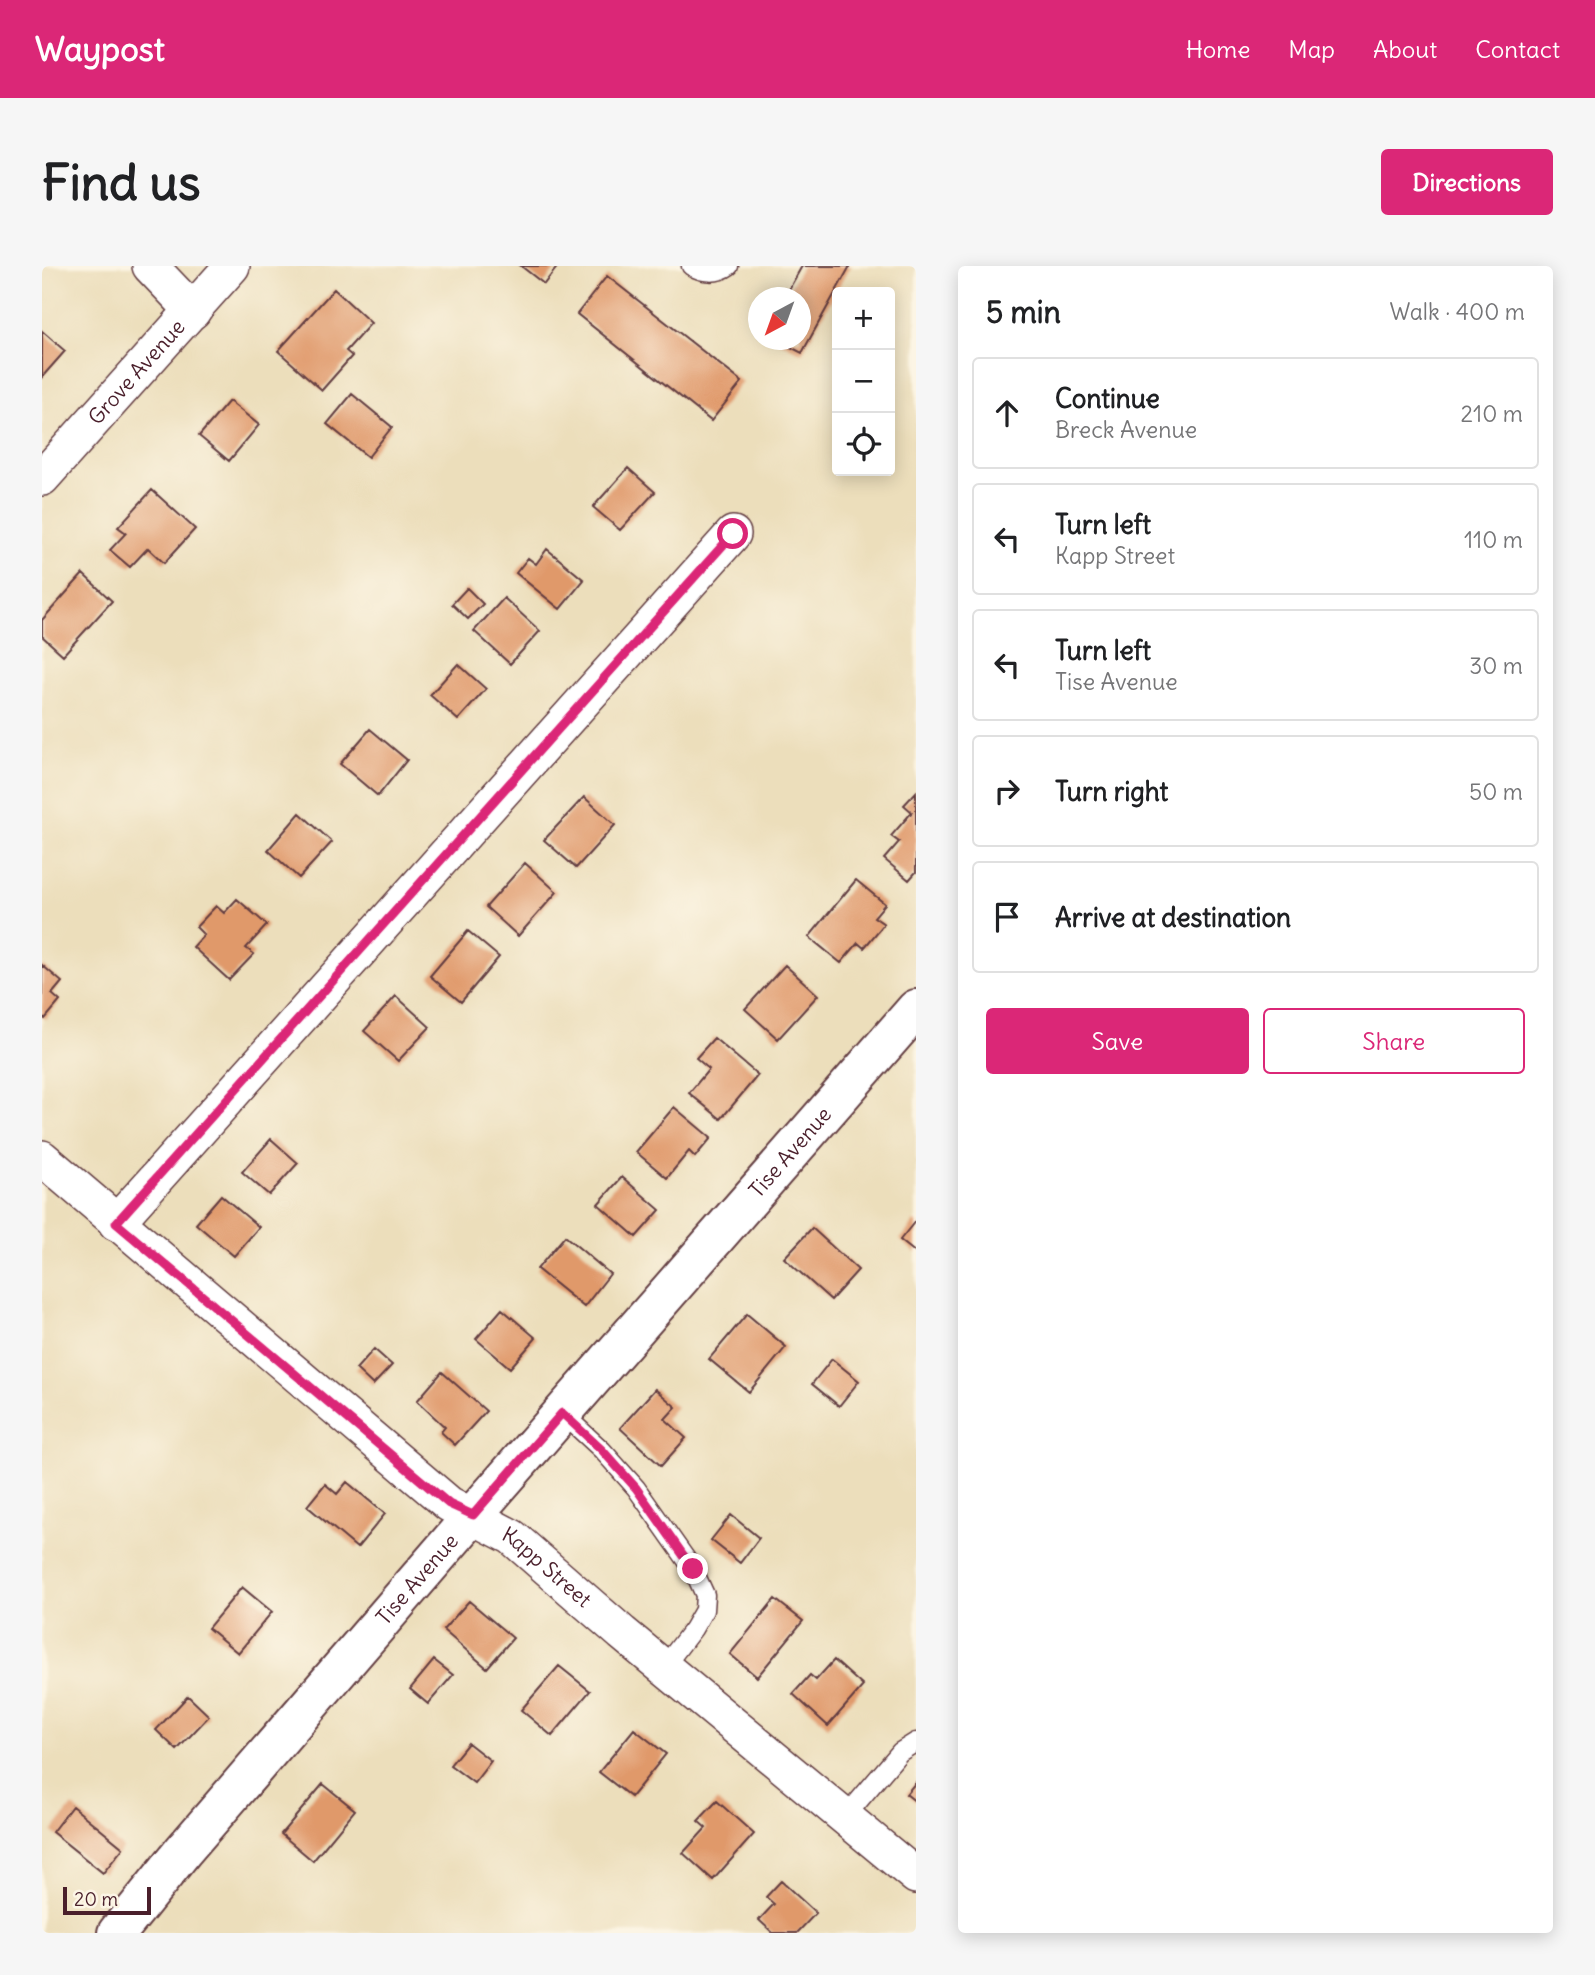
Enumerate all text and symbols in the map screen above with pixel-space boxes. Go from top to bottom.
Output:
text: Waypost [35,28,165,70]
text: Home [1186,34,1250,64]
text: Map [1288,34,1335,64]
text: About [1373,34,1437,64]
text: Contact [1475,34,1560,64]
button: Directions [1381,149,1553,215]
text: Find us [42,152,200,213]
north arrow [748,287,811,350]
map controls [832,287,895,476]
button: + [832,287,895,350]
text: 5 min [986,293,1061,331]
text: Walk · 400 m [1390,297,1525,326]
street label: Grove Avenue [82,314,191,430]
button: − [832,350,895,413]
text: Continue [1055,382,1160,415]
icon: ahead [988,394,1026,432]
text: 210 m [1460,399,1523,428]
button: locate [832,413,895,476]
text: Breck Avenue [1055,415,1197,444]
text: Turn left [1055,508,1151,541]
route start [717,518,748,549]
icon: left [988,520,1026,558]
text: 110 m [1464,525,1523,554]
text: Kapp Street [1055,541,1175,570]
text: Turn left [1055,634,1151,667]
icon: left [988,646,1026,684]
text: 30 m [1469,651,1523,680]
text: Tise Avenue [1055,667,1178,696]
icon: right [988,772,1026,810]
text: Turn right [1055,775,1168,808]
text: 50 m [1469,777,1523,806]
icon: arrive [988,898,1026,936]
text: Arrive at destination [1055,901,1291,934]
button: Save [986,1008,1249,1074]
button: Share [1263,1008,1525,1074]
street label: Tise Avenue [743,1101,837,1203]
street label: Kapp Street [498,1520,597,1613]
street label: Tise Avenue [370,1528,464,1630]
route end [677,1553,708,1584]
scale bar [63,1884,150,1916]
text: 20 m [74,1887,118,1911]

